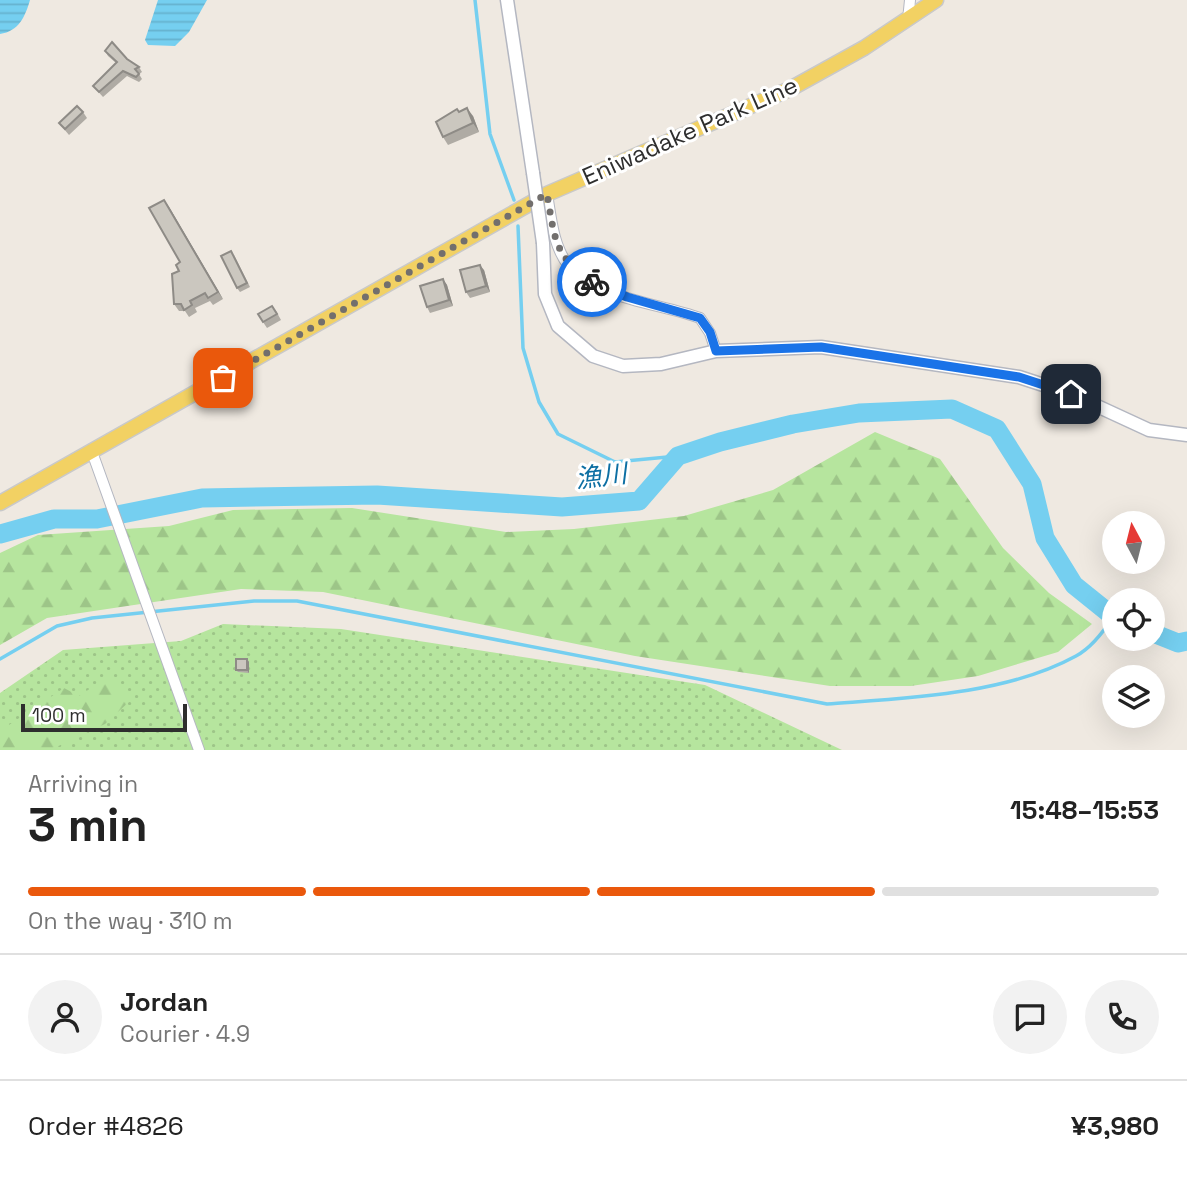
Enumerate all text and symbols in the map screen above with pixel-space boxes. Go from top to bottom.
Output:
street label: Eniwadake Park Line [577,69,802,192]
courier [557,247,627,317]
icon: bike [573,263,611,301]
pin [193,348,253,408]
icon: bag [204,359,242,397]
pin [1041,364,1101,424]
icon: home [1052,375,1090,413]
water label: 漁川 [573,456,632,496]
north arrow [1102,511,1166,574]
map controls [1102,511,1165,728]
button: locate [1102,588,1165,651]
button: layers [1102,665,1165,728]
scale bar [21,701,187,733]
text: 100 m [32,703,86,728]
text: Arriving in [28,769,138,799]
text: 15:48–15:53 [1010,793,1159,827]
text: 3 min [28,796,148,854]
text: On the way · 310 m [28,906,233,936]
button: person [28,980,102,1054]
button: chat [993,980,1067,1054]
button: phone [1085,980,1159,1054]
text: Jordan [120,985,208,1019]
text: Courier · 4.9 [120,1019,250,1049]
text: Order #4826 [28,1109,184,1143]
text: ¥3,980 [1071,1109,1159,1143]

